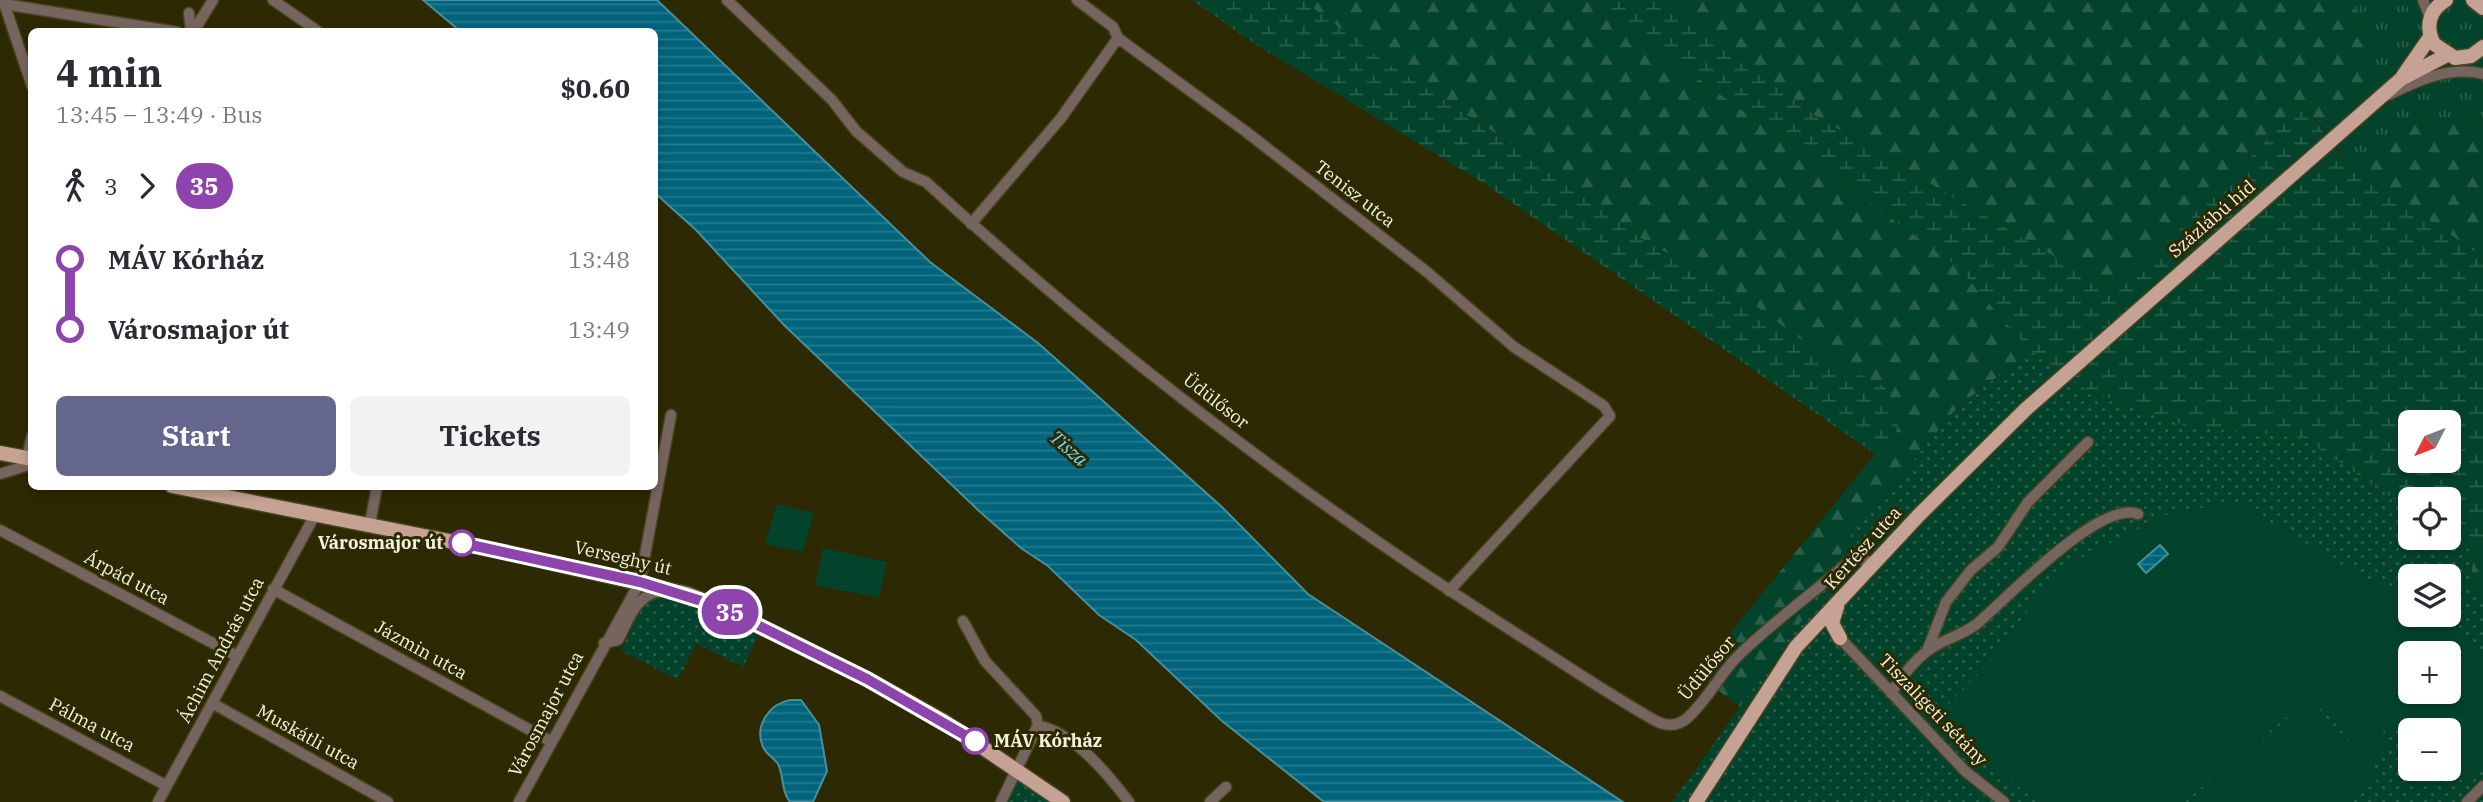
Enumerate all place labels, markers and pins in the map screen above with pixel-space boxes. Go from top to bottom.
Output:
marker: Városmajor út [449,530,475,556]
place label: Városmajor út [318,531,443,554]
marker: MÁV Kórház [962,728,988,754]
place label: MÁV Kórház [994,728,1102,752]

